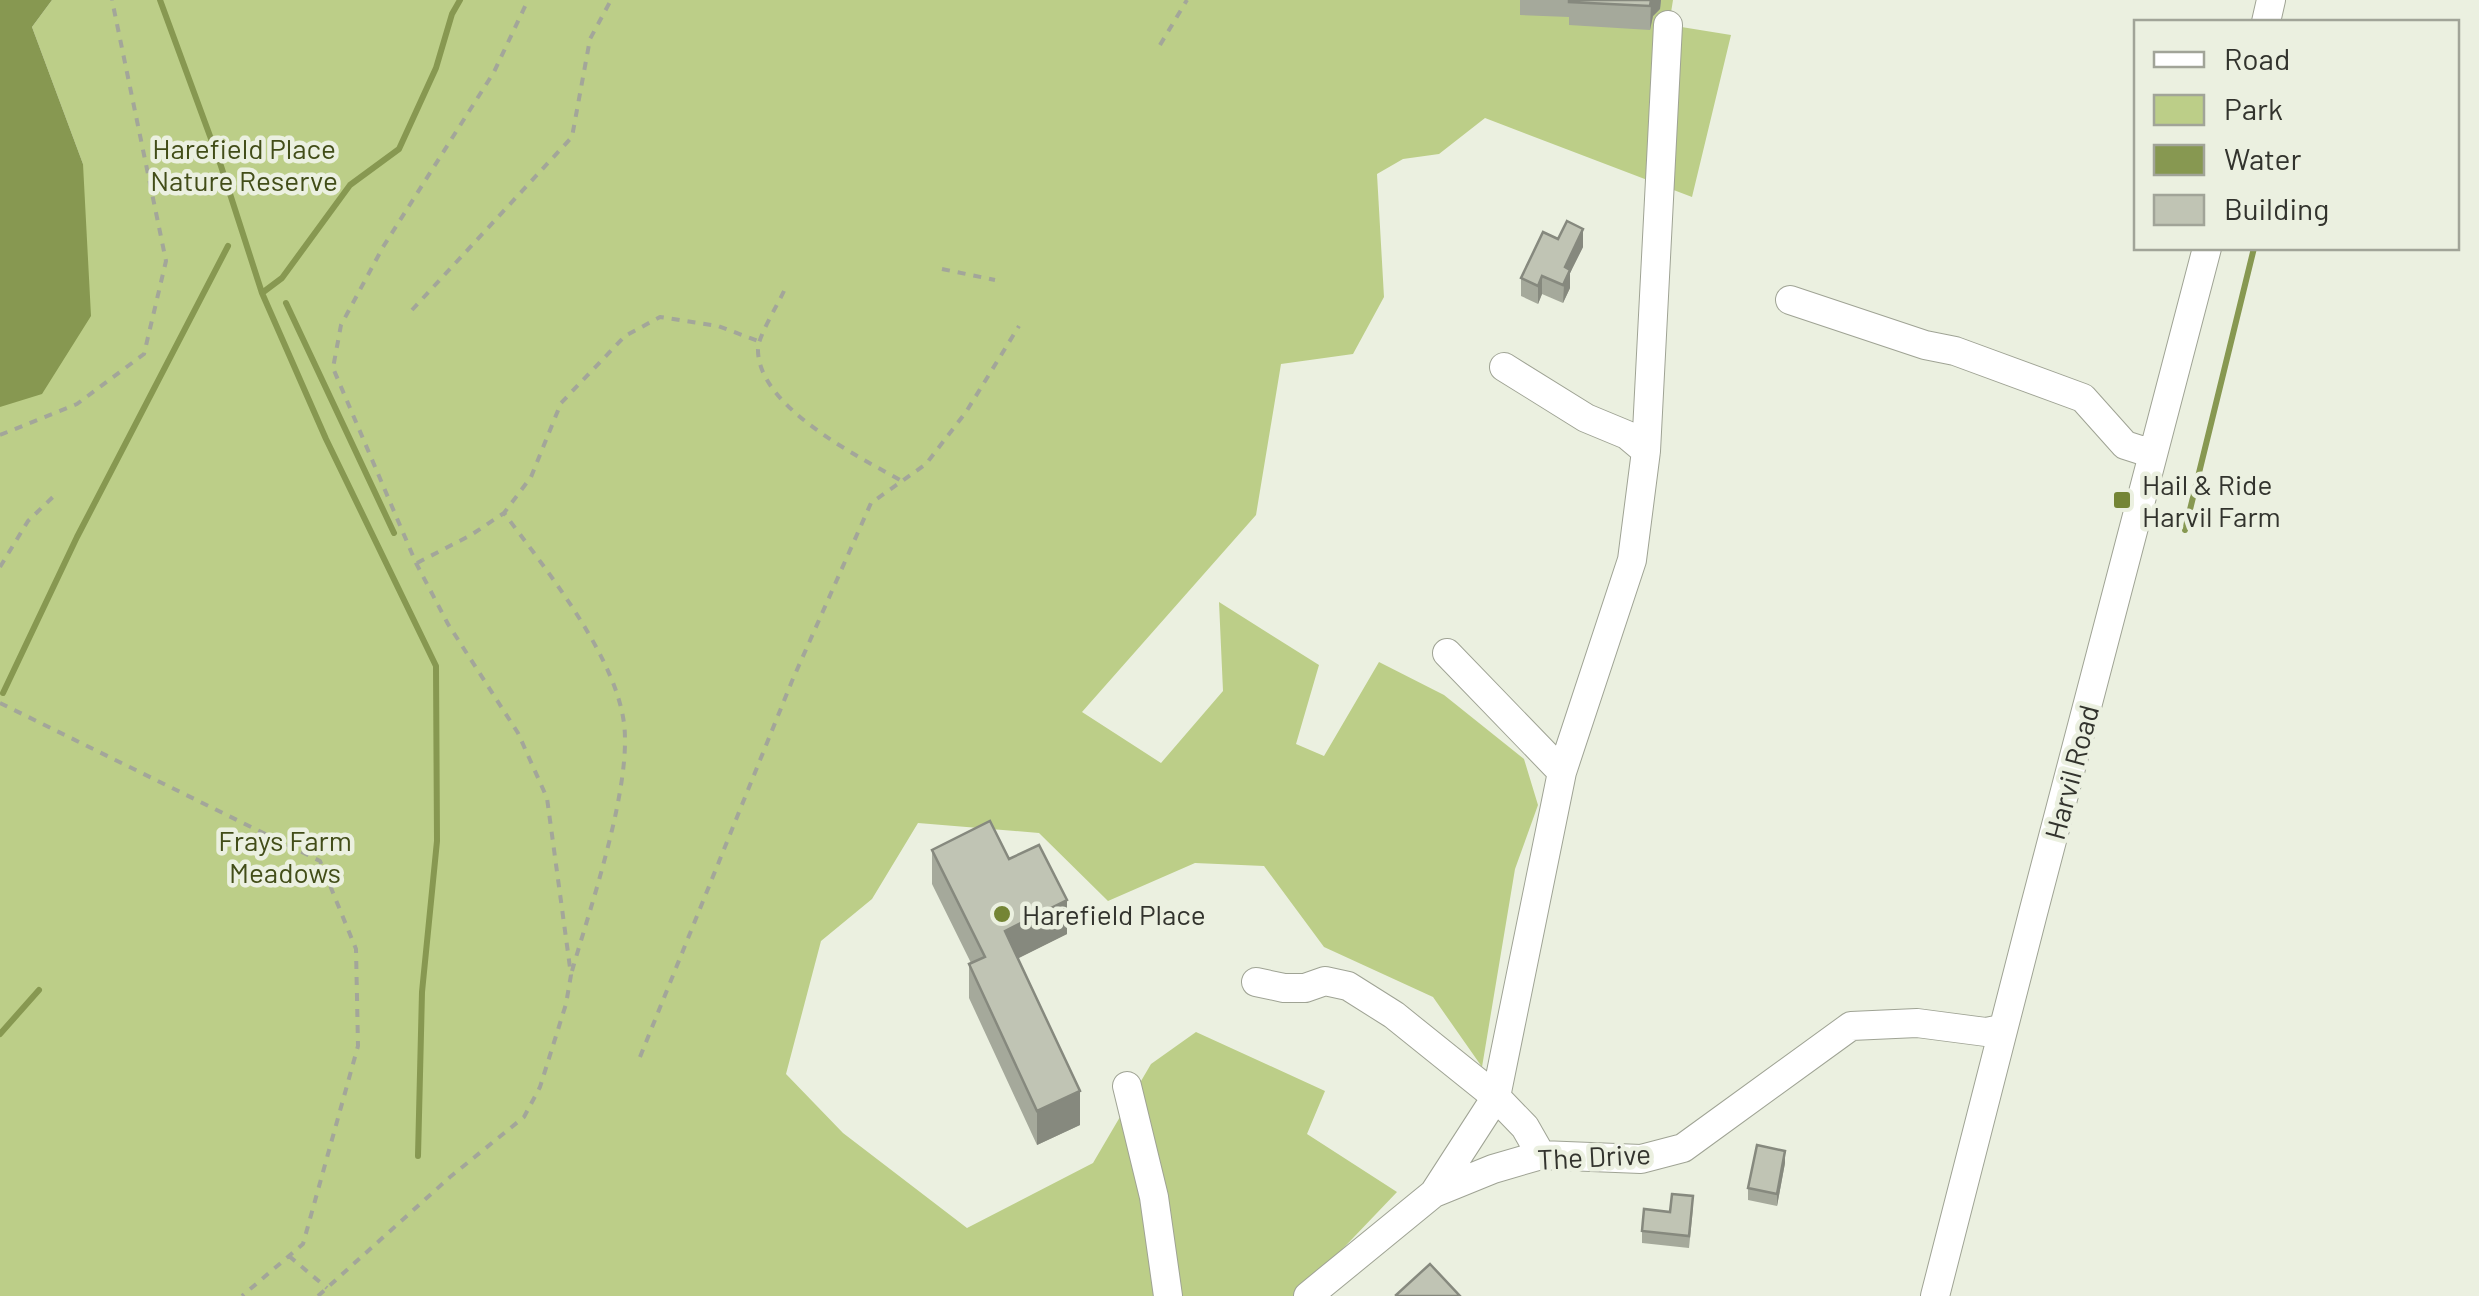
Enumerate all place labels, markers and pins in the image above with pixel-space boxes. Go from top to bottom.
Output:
place label: Hail & Ride Harvil Farm [2142,467,2281,533]
marker: Hail & Ride Harvil Farm [2111,489,2133,511]
place label: Harefield Place [1022,897,1206,931]
marker: Harefield Place [991,903,1013,925]

